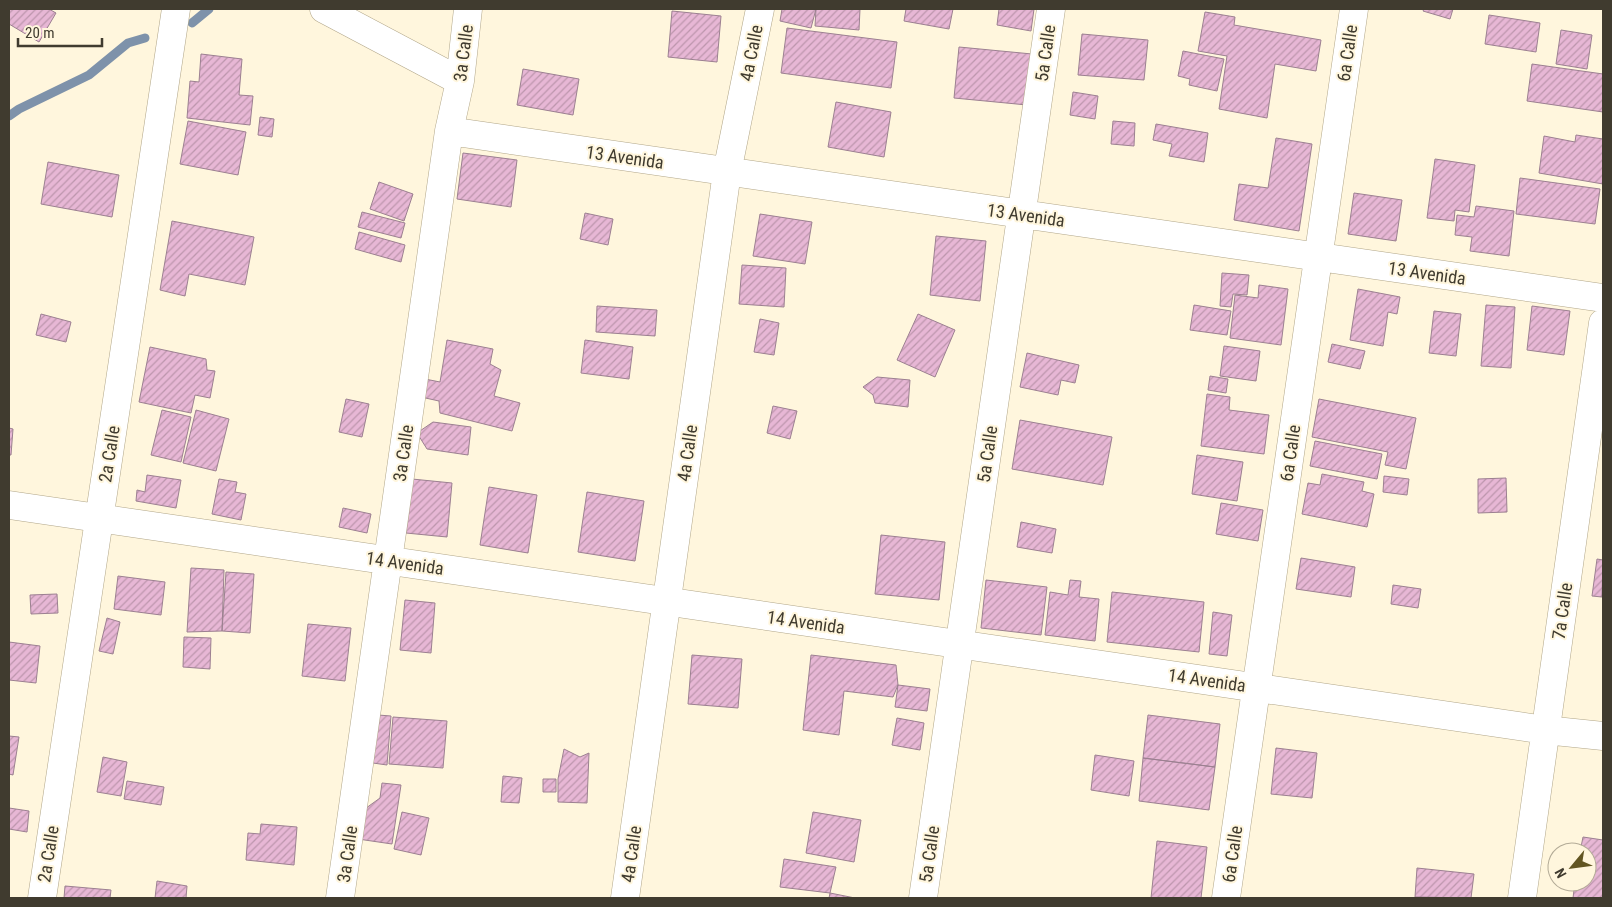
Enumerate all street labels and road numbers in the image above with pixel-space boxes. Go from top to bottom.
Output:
street label: 3a Calle [449,23,477,83]
street label: 4a Calle [735,23,767,83]
street label: 5a Calle [1031,23,1059,83]
street label: 6a Calle [1333,23,1361,83]
street label: 13 Avenida [585,141,665,173]
street label: 13 Avenida [986,199,1066,231]
street label: 13 Avenida [1387,257,1467,289]
street label: 3a Calle [389,423,417,483]
street label: 4a Calle [673,423,701,483]
street label: 6a Calle [1276,423,1304,483]
street label: 2a Calle [94,424,124,484]
street label: 5a Calle [973,424,1001,484]
street label: 14 Avenida [365,547,445,579]
street label: 7a Calle [1548,581,1576,641]
street label: 14 Avenida [766,606,846,638]
street label: 14 Avenida [1167,664,1247,696]
street label: 2a Calle [33,824,63,884]
street label: 3a Calle [333,824,361,884]
street label: 4a Calle [617,824,645,884]
street label: 5a Calle [915,824,943,884]
street label: 6a Calle [1218,824,1246,884]

